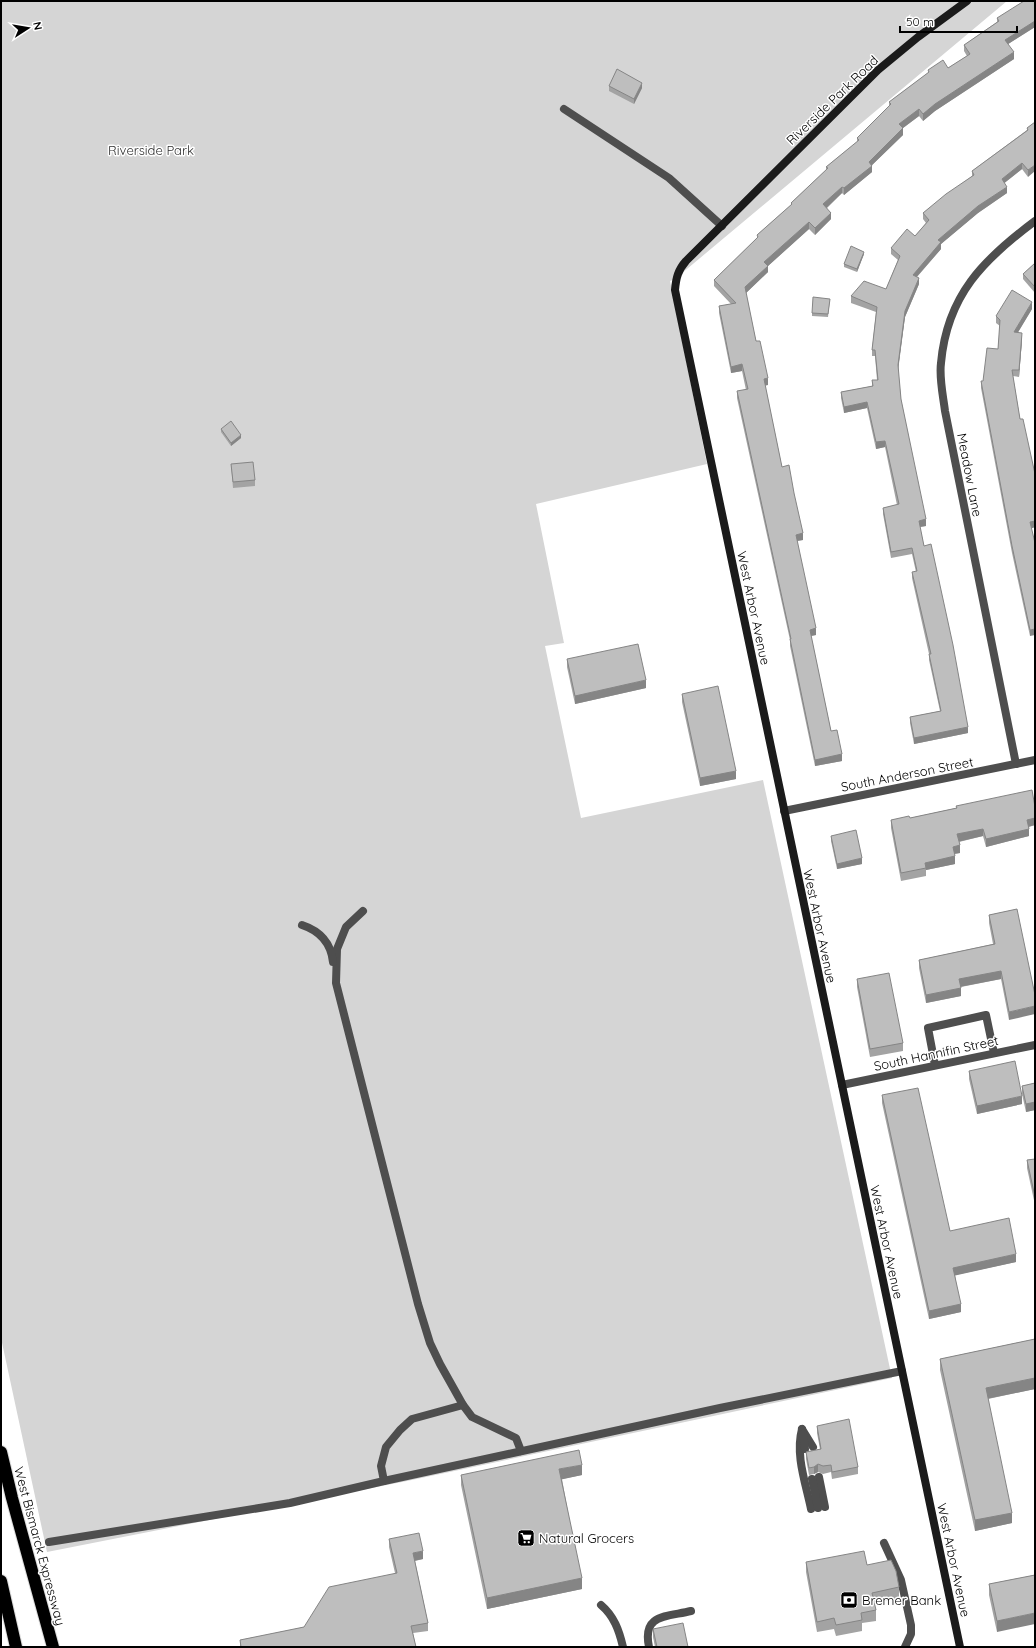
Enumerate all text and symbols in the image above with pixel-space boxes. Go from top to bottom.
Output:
north arrow [8,8,48,48]
scale bar [900,8,1017,34]
text: 50 m [906,14,934,29]
text: N [30,21,45,31]
street label: Riverside Park Road [783,52,881,148]
park label: Riverside Park [108,142,194,158]
street label: Meadow Lane [954,432,986,518]
street label: West Arbor Avenue [734,550,774,666]
street label: South Anderson Street [839,753,975,795]
street label: West Arbor Avenue [800,868,840,984]
street label: South Hannifin Street [872,1032,1000,1074]
street label: West Arbor Avenue [867,1184,907,1300]
street label: West Bismarck Expressway [11,1465,69,1627]
street label: West Arbor Avenue [934,1502,974,1618]
supermarket icon: Natural Grocers [516,1528,536,1548]
place label: Natural Grocers [539,1530,634,1546]
bank icon: Bremer Bank [839,1590,859,1610]
place label: Bremer Bank [862,1592,941,1608]

